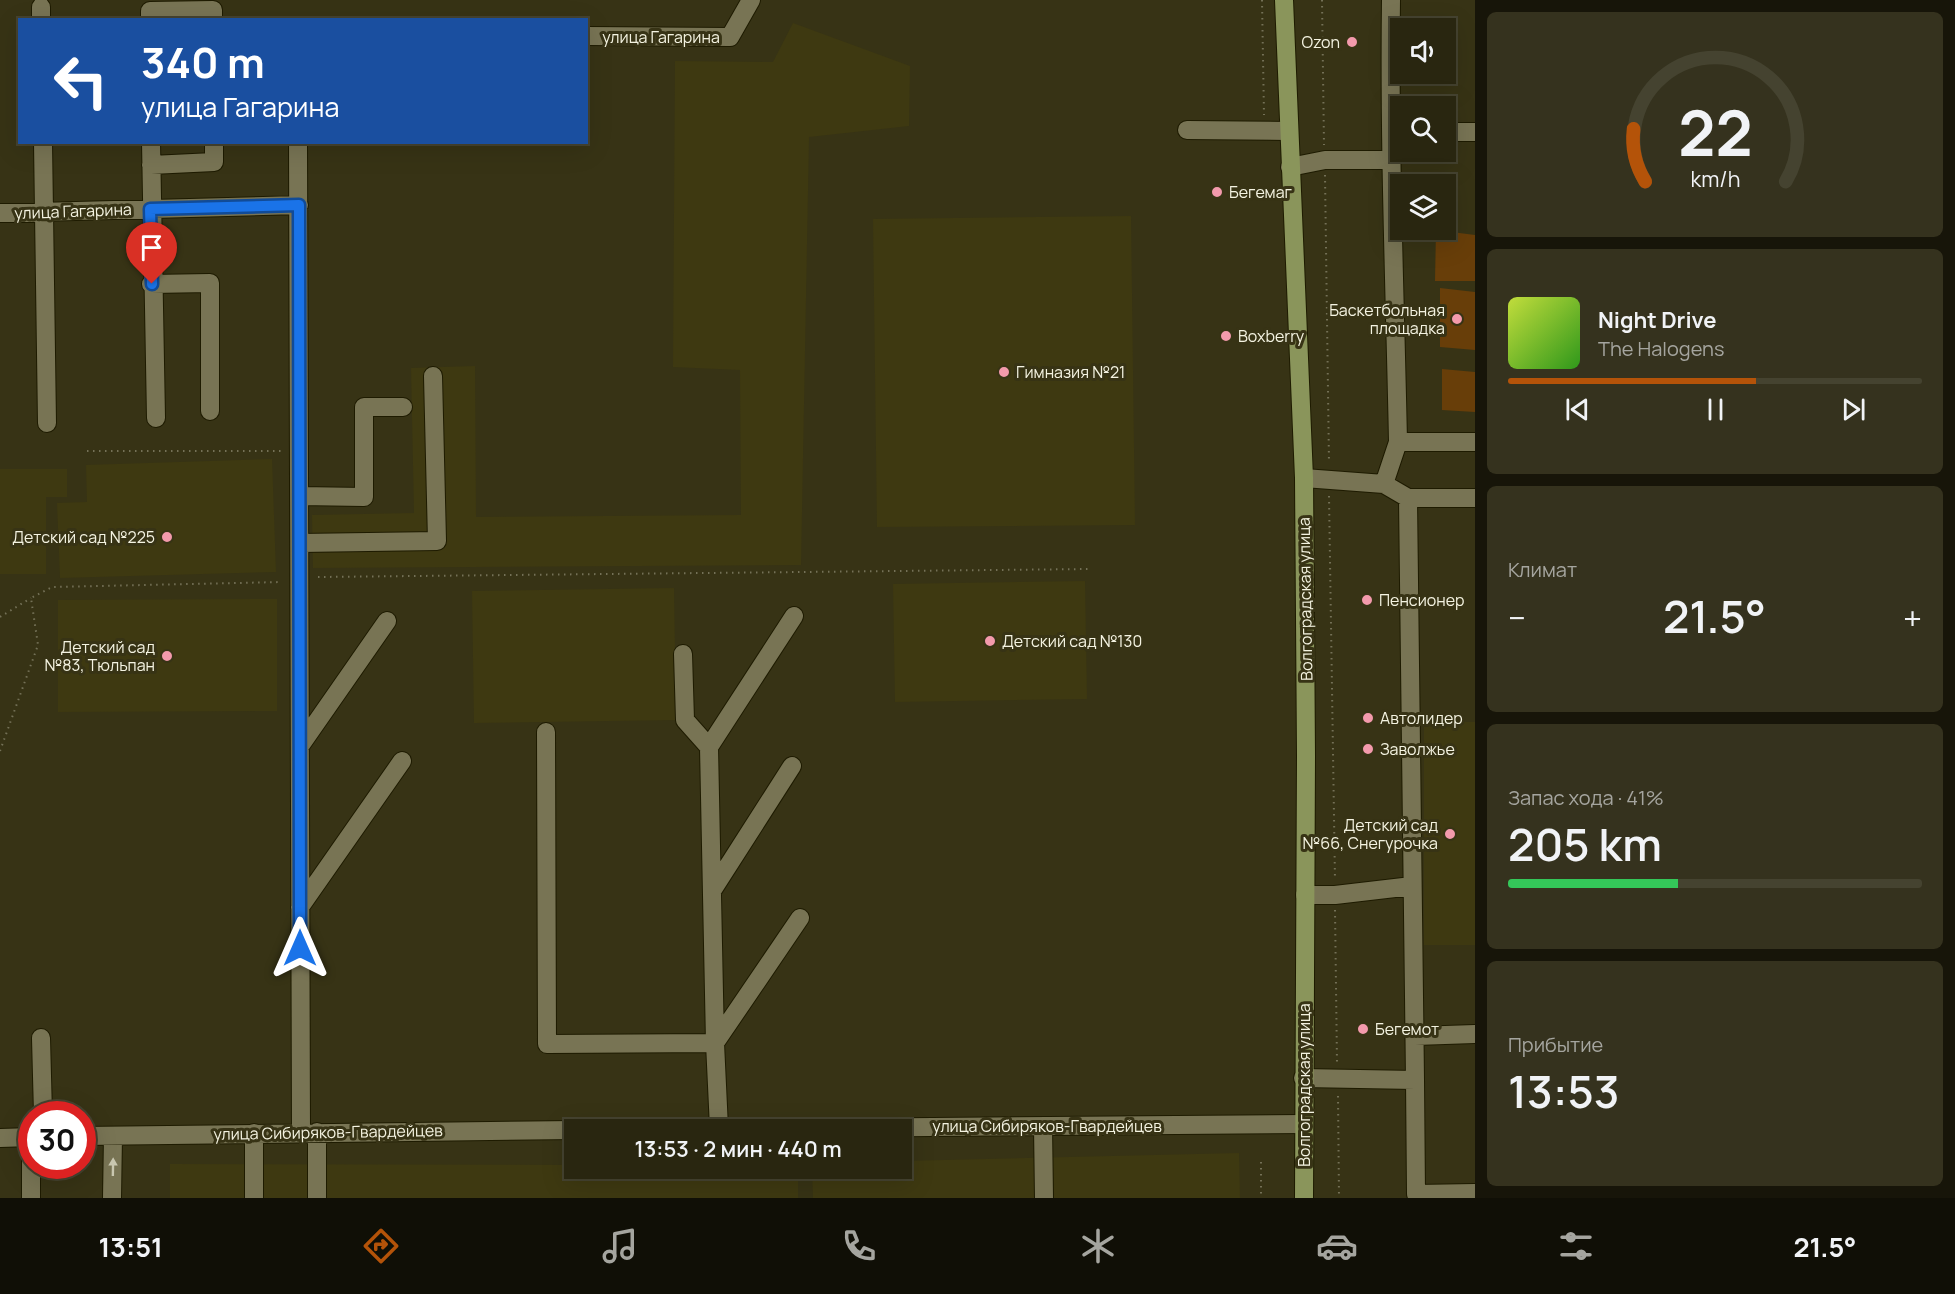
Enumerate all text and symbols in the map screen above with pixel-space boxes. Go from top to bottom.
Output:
map controls [1390,18,1456,240]
button: sound [1390,18,1456,84]
street label: улица Гагарина [602,26,720,48]
place label: Ozon [1302,31,1340,53]
text: 340 m [141,33,265,91]
marker: Ozon [1345,35,1359,49]
icon: left [42,42,120,120]
text: улица Гагарина [141,88,339,125]
text: 22 [1678,89,1752,175]
button: search [1390,96,1456,162]
text: km/h [1690,164,1740,193]
button: layers [1390,174,1456,240]
place label: Бегемаг [1229,181,1293,203]
marker: Бегемаг [1210,185,1224,199]
street label: улица Гагарина [14,198,132,224]
pin [126,222,177,284]
icon: arrive [135,231,168,264]
place label: Баскетбольная площадка [1329,299,1445,339]
text: Night Drive [1598,305,1717,335]
marker: Баскетбольная площадка [1450,312,1464,326]
place label: Boxberry [1238,325,1305,347]
marker: Boxberry [1219,329,1233,343]
text: The Halogens [1598,335,1724,362]
place label: Гимназия №21 [1016,361,1125,383]
marker: Гимназия №21 [997,365,1011,379]
icon: previous [1561,393,1594,426]
icon: pause [1699,393,1732,426]
icon: next [1837,393,1870,426]
street label: Волгоградская улица [1293,517,1317,681]
place label: Детский сад №225 [12,526,155,548]
marker: Детский сад №225 [160,530,174,544]
text: Климат [1508,556,1577,583]
text: 21.5° [1663,585,1766,647]
place label: Пенсионер [1379,589,1465,611]
marker: Пенсионер [1360,593,1374,607]
text: − [1508,595,1526,640]
text: + [1903,595,1922,640]
place label: Детский сад №130 [1002,630,1142,652]
marker: Детский сад №130 [983,634,997,648]
place label: Детский сад №83, Тюльпан [45,636,155,676]
marker: Детский сад №83, Тюльпан [160,649,174,663]
place label: Автолидер [1380,707,1463,729]
marker: Автолидер [1361,711,1375,725]
place label: Заволжье [1380,738,1455,760]
marker: Заволжье [1361,742,1375,756]
text: Запас хода · 41% [1508,784,1664,811]
text: 205 km [1508,813,1662,875]
place label: Детский сад №66, Снегурочка [1303,814,1438,854]
marker: Детский сад №66, Снегурочка [1443,827,1457,841]
position arrow [268,916,332,980]
street label: Волгоградская улица [1293,1003,1315,1167]
place label: Бегемот [1375,1018,1439,1040]
marker: Бегемот [1356,1022,1370,1036]
text: Прибытие [1508,1031,1603,1058]
text: 13:53 [1508,1060,1620,1122]
speed limit sign: 30 [18,1101,96,1179]
street label: улица Сибиряков-Гвардейцев [932,1115,1162,1137]
street label: улица Сибиряков-Гвардейцев [213,1119,443,1145]
text: 13:53 · 2 мин · 440 m [634,1134,842,1164]
one-way arrow [108,1157,117,1176]
icon: directions [360,1225,402,1267]
icon: music [599,1225,641,1267]
icon: phone [838,1225,880,1267]
icon: climate [1077,1225,1119,1267]
icon: car [1316,1225,1358,1267]
icon: filters [1555,1225,1597,1267]
text: 13:51 [98,1228,163,1265]
text: 21.5° [1793,1228,1856,1265]

